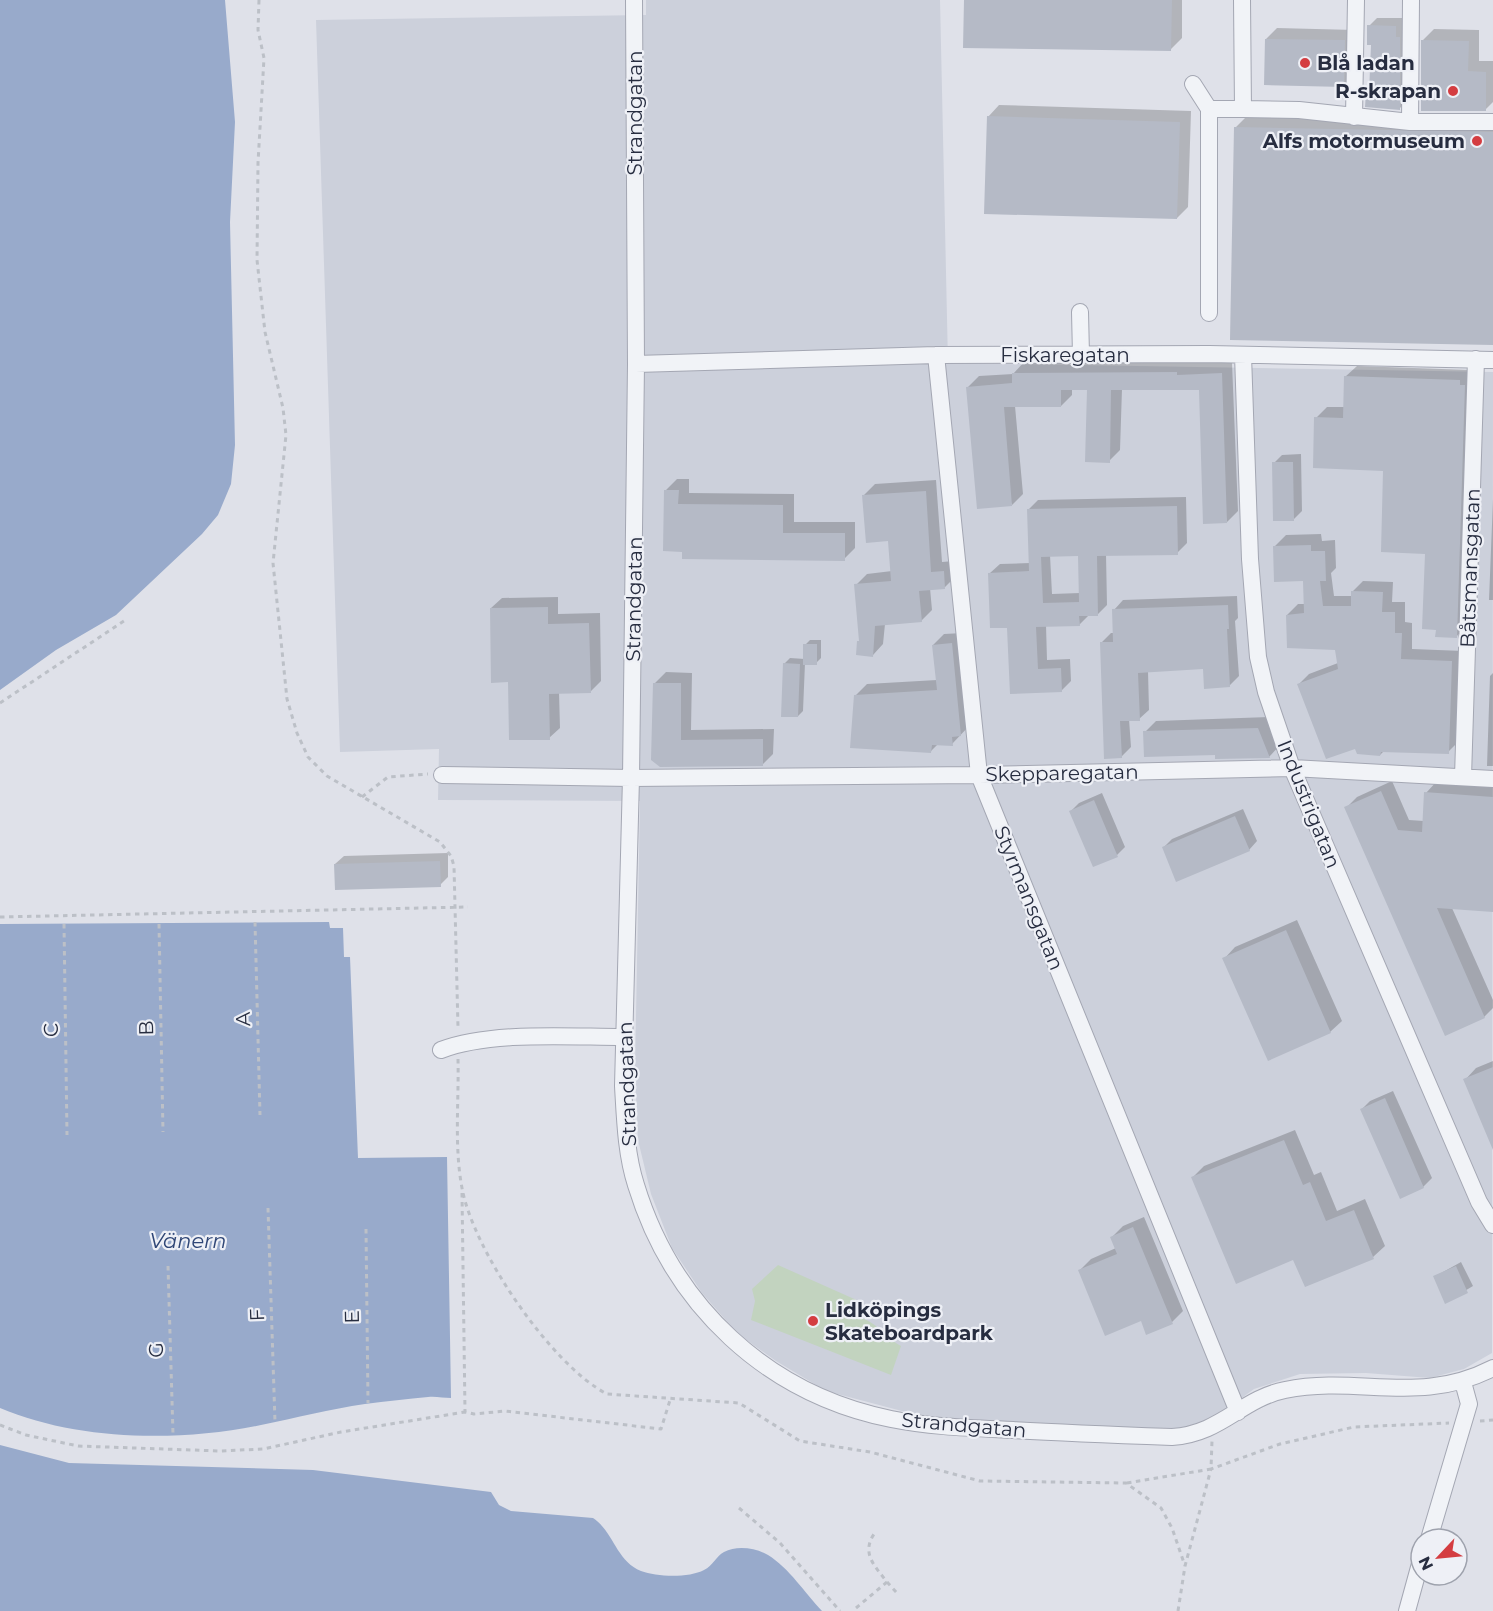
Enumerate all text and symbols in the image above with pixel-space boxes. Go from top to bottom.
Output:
street label: Strandgatan [623,50,647,176]
place label: Blå ladan [1317,51,1415,75]
marker: Blå ladan [1298,56,1312,70]
place label: R-skrapan [1335,79,1441,103]
marker: R-skrapan [1446,84,1460,98]
place label: Alfs motormuseum [1262,129,1465,153]
marker: Alfs motormuseum [1470,134,1484,148]
street label: Fiskaregatan [1000,343,1130,367]
street label: Båtsmansgatan [1455,488,1485,648]
street label: Strandgatan [621,536,647,662]
street label: Industrigatan [1272,736,1346,872]
street label: Skepparegatan [985,760,1139,786]
street label: Styrmansgatan [989,822,1069,974]
street label: A [231,1011,255,1027]
street label: B [134,1020,158,1036]
street label: Strandgatan [613,1021,641,1147]
street label: C [39,1023,63,1037]
water label: Vänern [149,1228,227,1253]
place label: Lidköpings Skateboardpark [825,1298,994,1345]
street label: F [245,1308,269,1322]
street label: E [340,1310,364,1324]
marker: Lidköpings Skateboardpark [806,1314,820,1328]
street label: G [144,1342,168,1358]
street label: Strandgatan [901,1408,1027,1442]
north arrow [1409,1527,1469,1587]
text: N [1415,1553,1437,1573]

